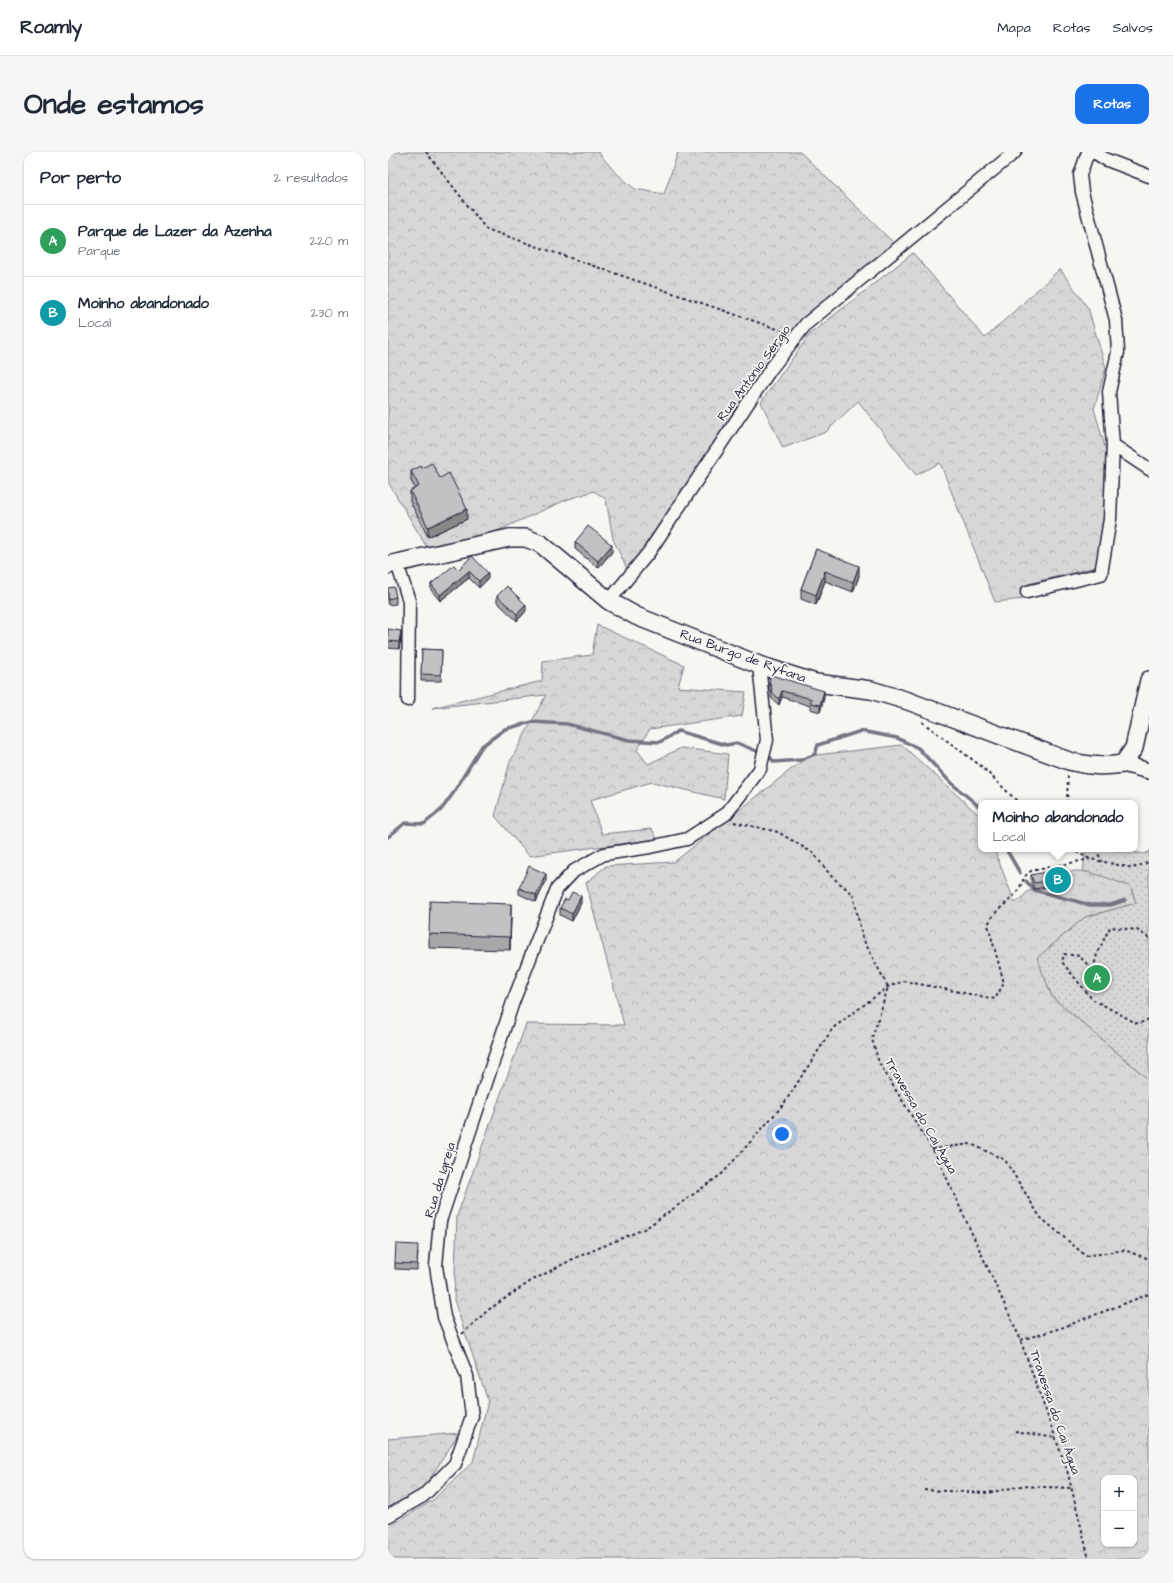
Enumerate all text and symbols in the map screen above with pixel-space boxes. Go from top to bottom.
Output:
text: Roamly [20,14,82,41]
text: Mapa [997,18,1031,38]
text: Rotas [1053,18,1091,38]
text: Salvos [1113,18,1153,38]
button: Rotas [1075,84,1149,124]
text: Onde estamos [24,85,204,124]
text: Por perto [40,166,121,190]
text: 2 resultados [274,169,348,187]
text: Parque de Lazer da Azenha [78,221,272,242]
text: A [49,232,57,250]
text: 220 m [310,232,348,250]
text: Parque [78,242,120,260]
text: Moinho abandonado [78,293,209,314]
text: B [48,304,58,322]
text: 230 m [310,304,348,322]
text: Local [78,314,111,332]
street label: Rua António Sérgio [713,321,796,425]
street label: Rua Burgo de Ryfana [677,625,809,688]
popup [978,800,1138,852]
text: Moinho abandonado [992,807,1124,828]
text: Local [992,828,1026,846]
pin: B [1045,865,1071,895]
pin: A [1084,963,1110,993]
street label: Travessa do Cai Água [880,1055,962,1178]
your location [772,1124,792,1144]
street label: Rua da Igreja [420,1140,461,1220]
street label: Travessa do Cai Água [1024,1347,1085,1478]
map controls [1101,1475,1137,1547]
button: + [1101,1475,1137,1511]
button: − [1101,1511,1137,1547]

